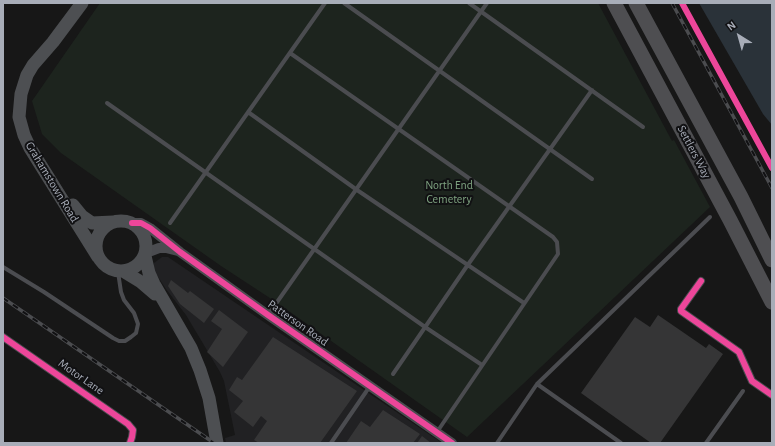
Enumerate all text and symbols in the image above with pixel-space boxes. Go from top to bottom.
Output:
north arrow [719,16,759,56]
text: N [725,19,738,33]
street label: Settlers Way [674,123,714,181]
street label: Grahamstown Road [22,139,82,225]
park label: North End Cemetery [425,178,473,206]
street label: Patterson Road [265,297,331,349]
street label: Motor Lane [55,356,107,398]

